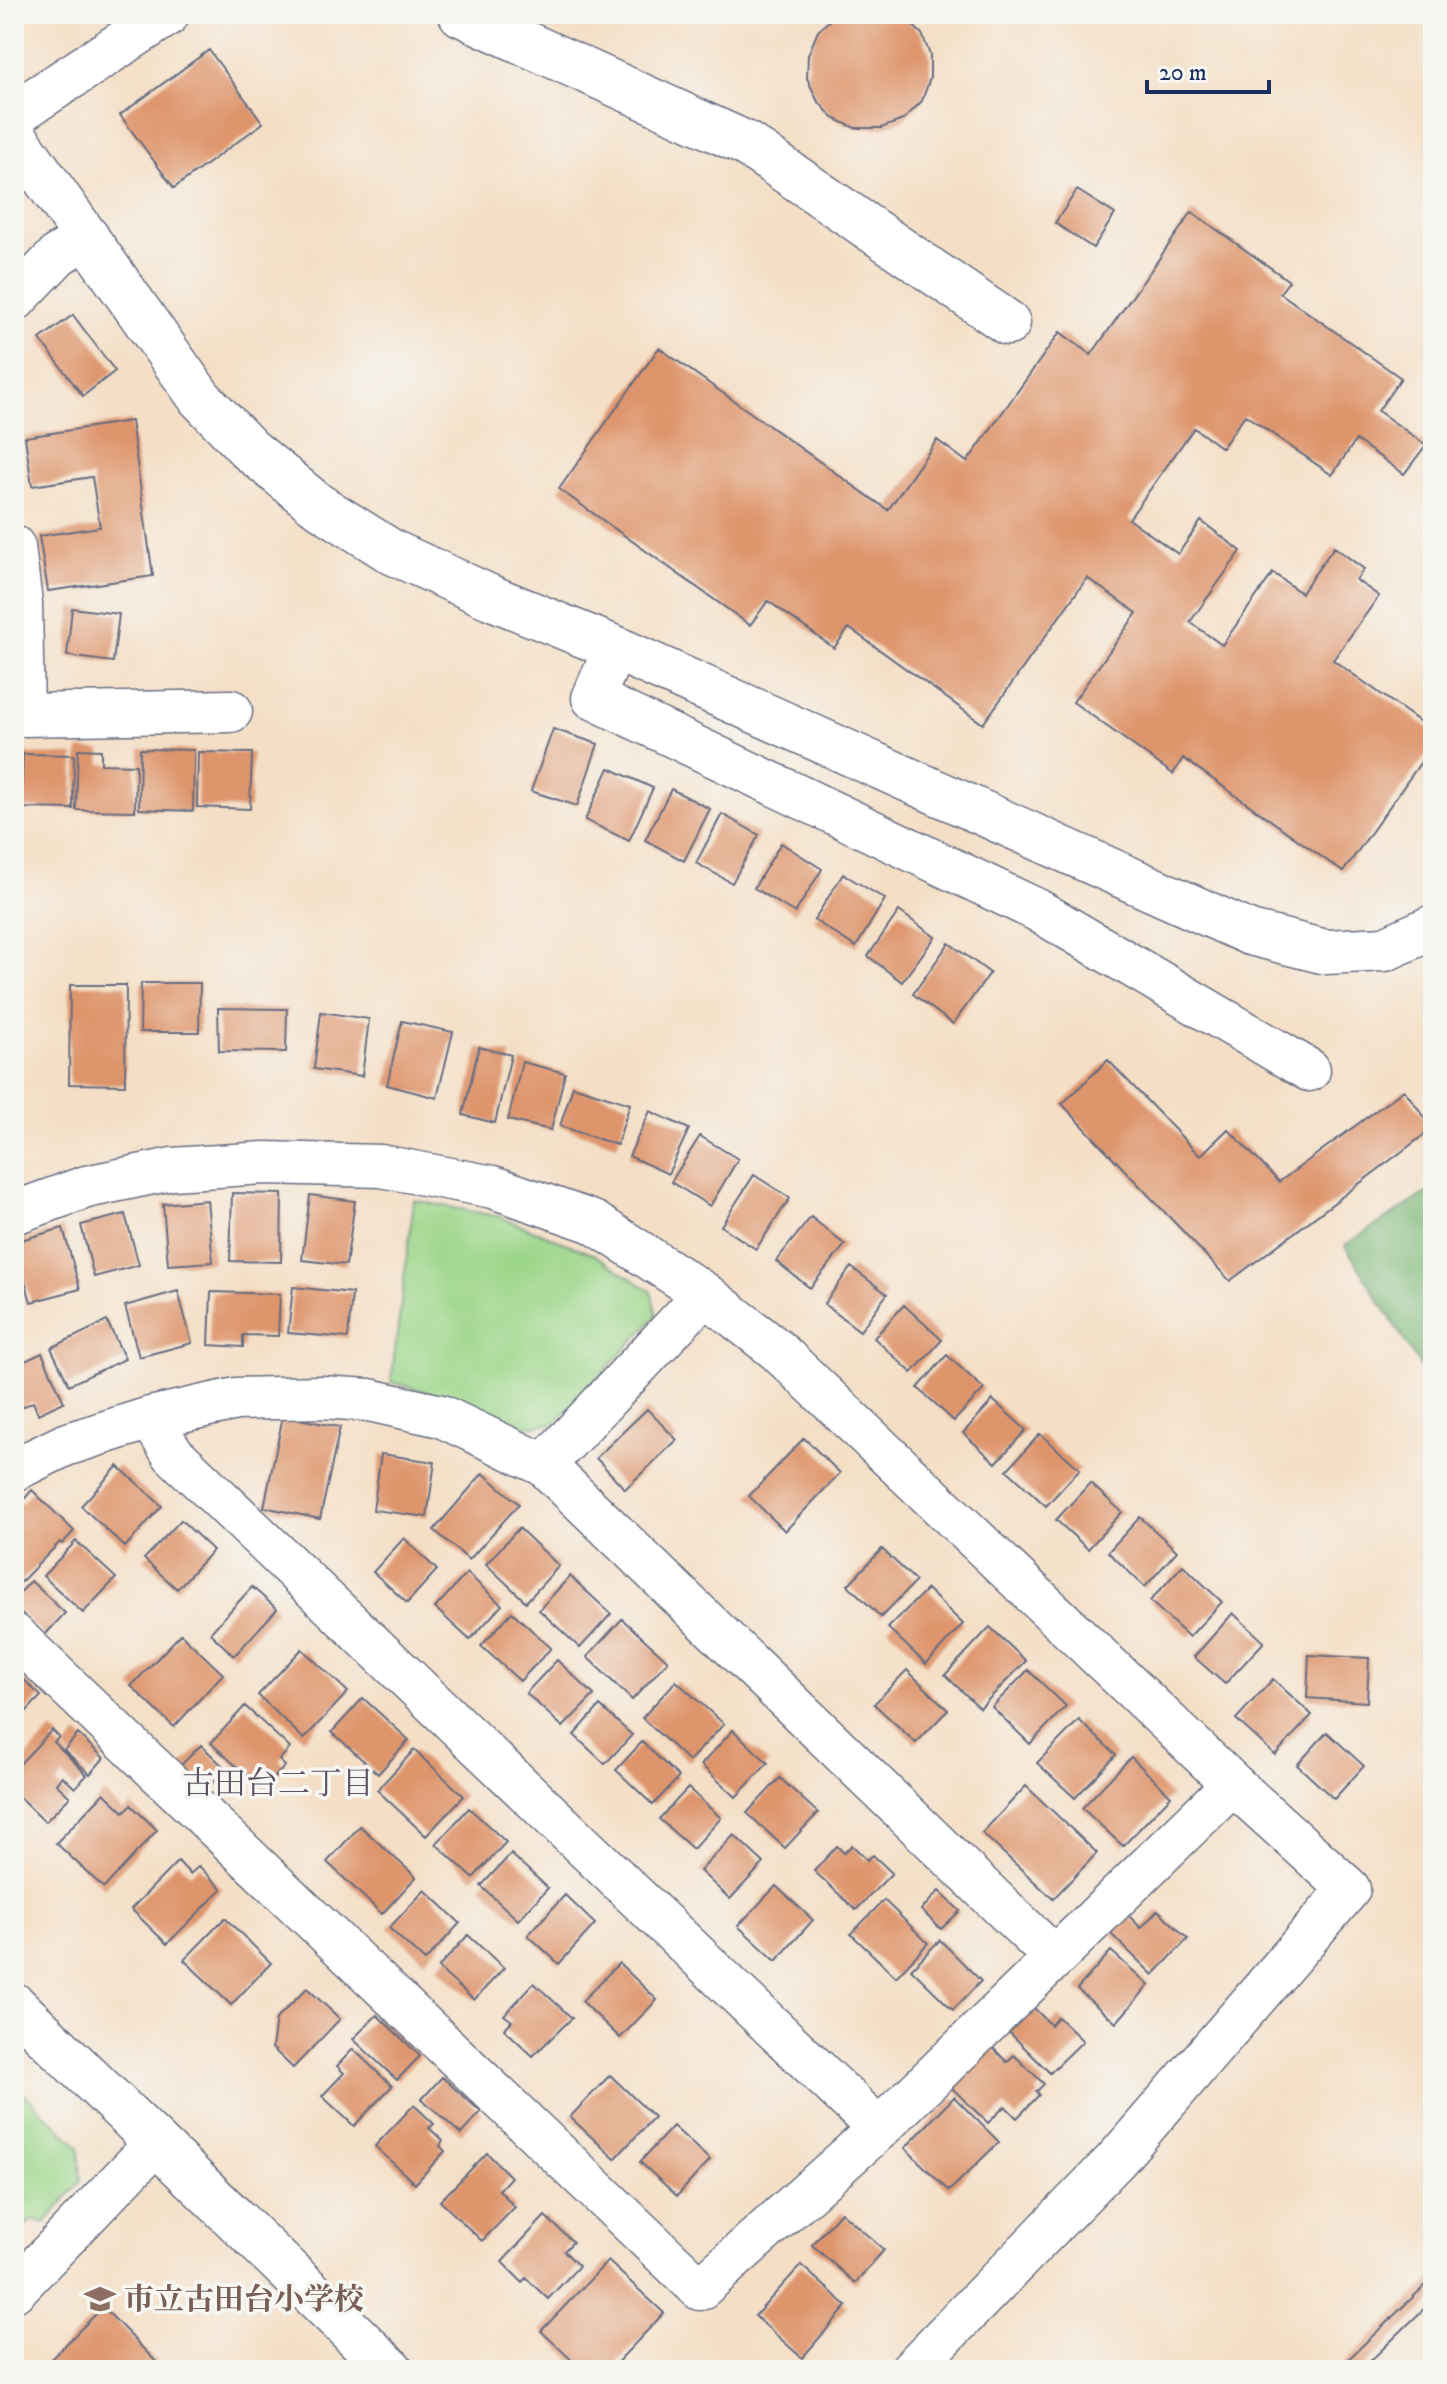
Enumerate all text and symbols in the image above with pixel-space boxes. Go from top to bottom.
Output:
scale bar [1147,44,1269,94]
text: 20 m [1159,58,1207,88]
district label: 古田台二丁目 [182,1765,374,1805]
school or university icon: 市立古田台小学校 [83,2282,117,2316]
place label: 市立古田台小学校 [124,2282,364,2319]

